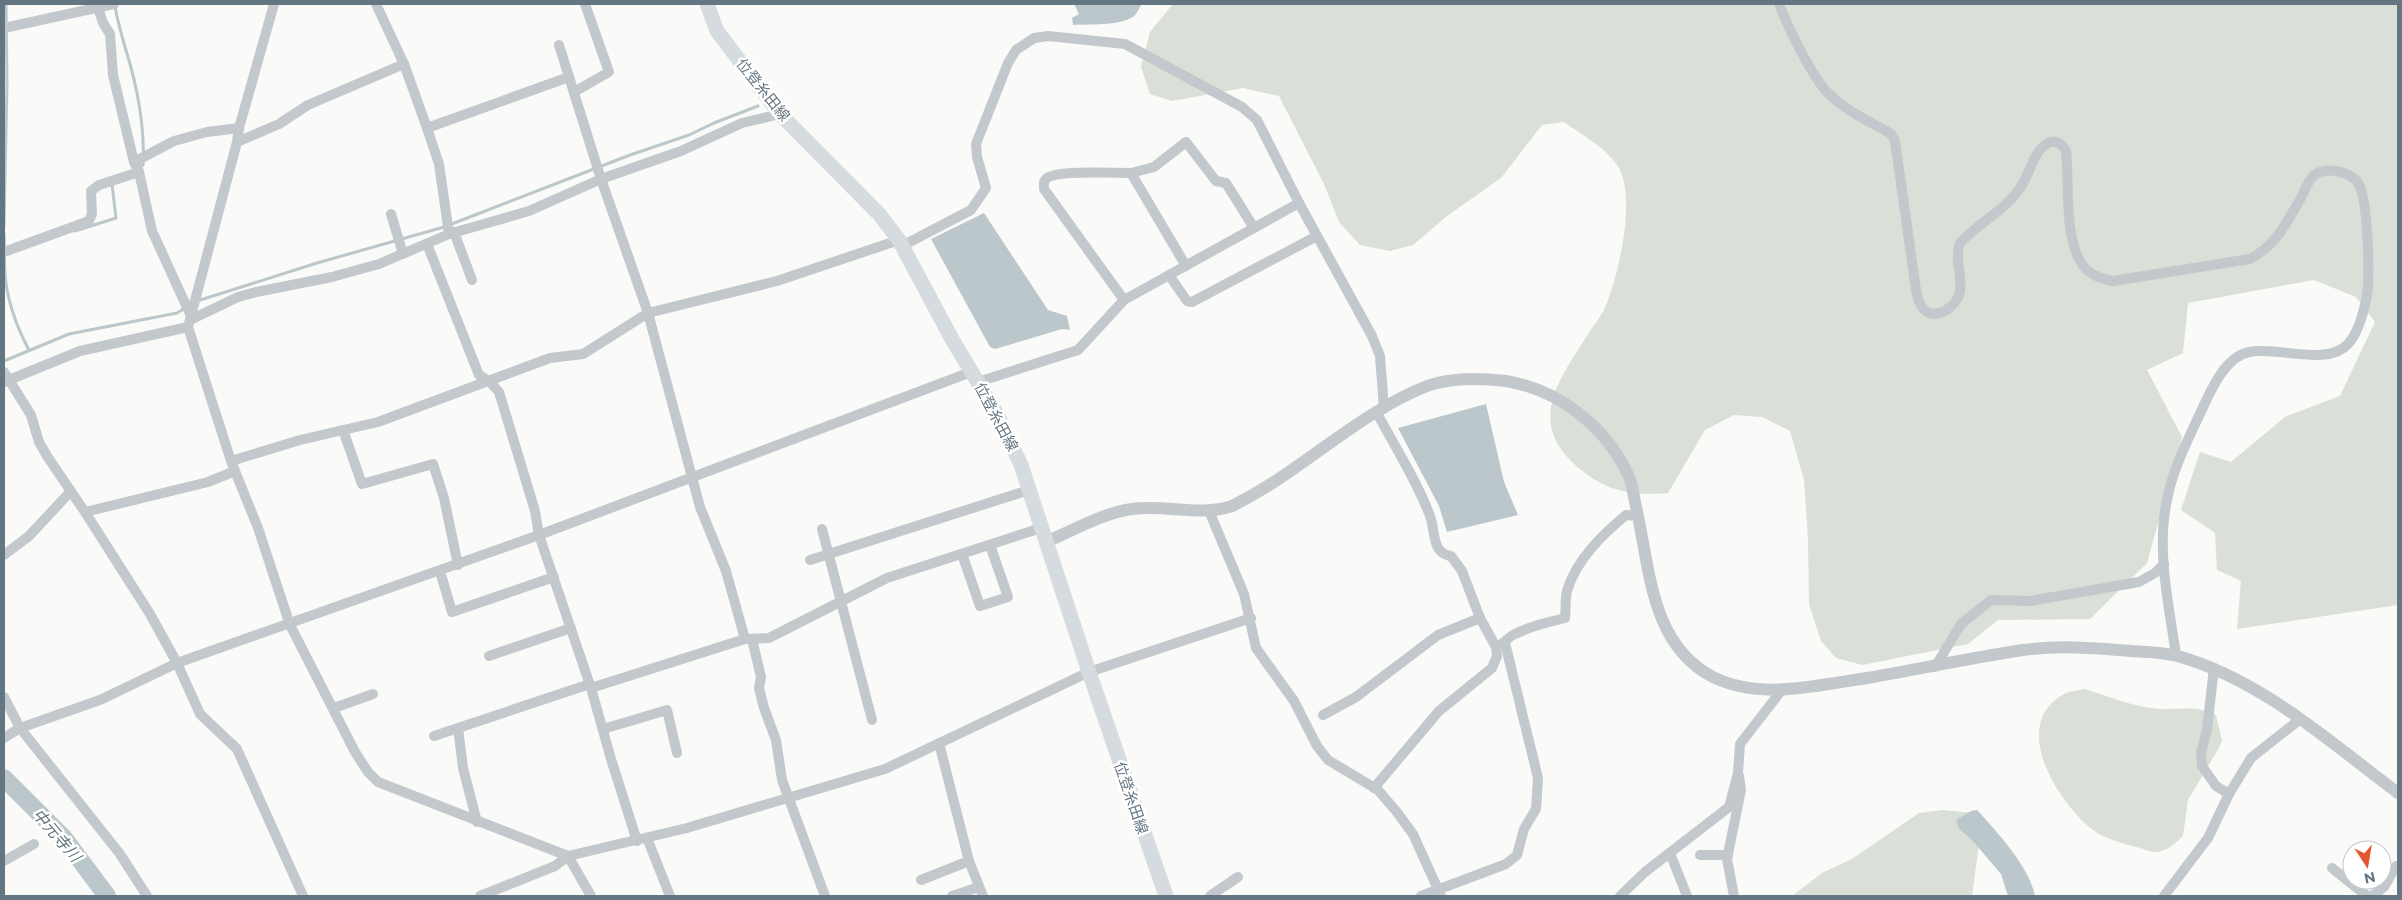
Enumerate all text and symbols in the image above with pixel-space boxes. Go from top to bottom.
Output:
street label: 位登糸田線 [732,55,794,125]
street label: 位登糸田線 [970,379,1022,454]
street label: 位登糸田線 [1110,759,1153,836]
water label: 中元寺川 [28,805,86,867]
north arrow [2342,840,2392,890]
text: N [2362,868,2377,888]

